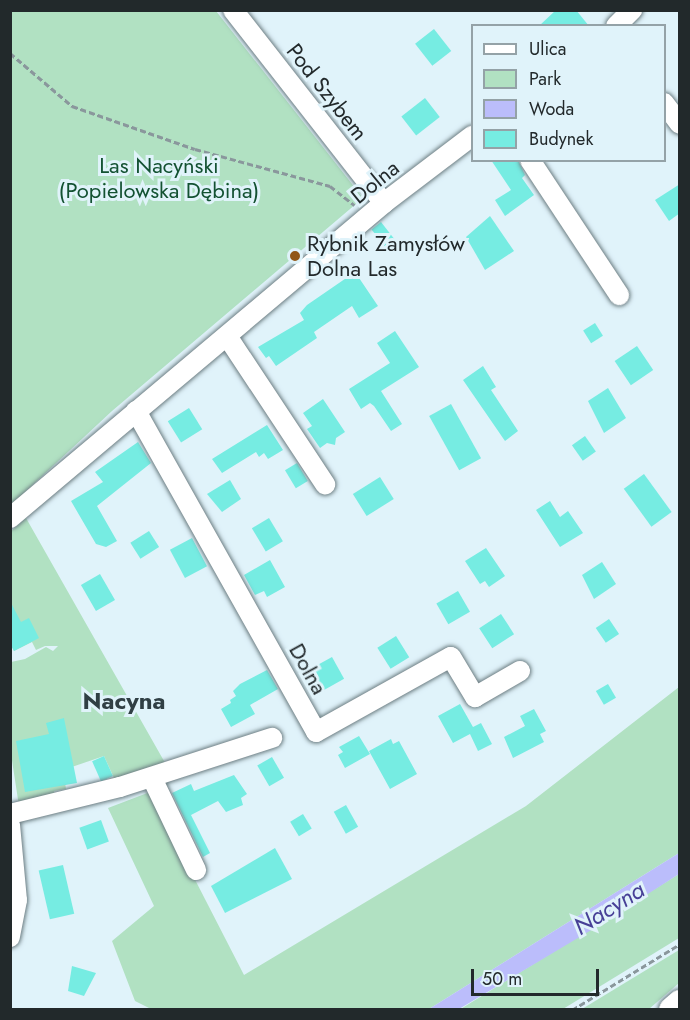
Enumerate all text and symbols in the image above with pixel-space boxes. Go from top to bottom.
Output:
legend [471,24,666,162]
text: Ulica [529,36,566,62]
street label: Pod Szybem [281,38,373,146]
text: Park [529,66,561,92]
text: Woda [529,96,574,122]
text: Budynek [529,126,593,152]
park label: Las Nacyński (Popielowska Dębina) [59,152,259,204]
street label: Dolna [346,155,404,209]
place label: Rybnik Zamysłów Dolna Las [307,230,465,282]
marker: Rybnik Zamysłów Dolna Las [288,249,302,263]
street label: Dolna [283,639,333,699]
district label: Nacyna [82,687,166,715]
water label: Nacyna [568,875,650,941]
scale bar [474,957,602,995]
text: 50 m [482,966,522,992]

